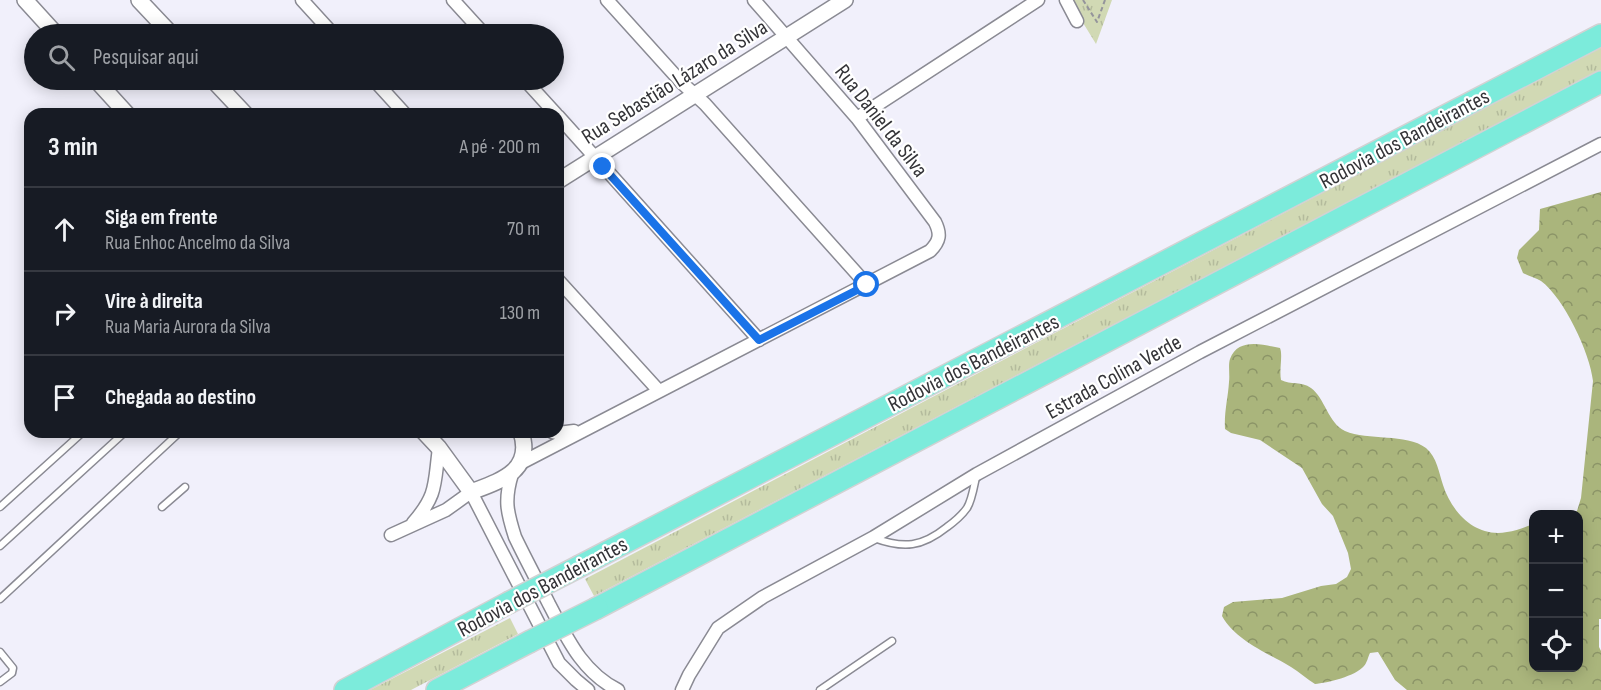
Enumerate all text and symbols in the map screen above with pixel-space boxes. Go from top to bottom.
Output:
street label: Rua Sebastião Lázaro da Silva [577,14,773,150]
search box [24,24,564,90]
icon: search [45,41,78,74]
text: Pesquisar aqui [93,44,198,71]
street label: Rua Daniel da Silva [828,59,933,183]
street label: Rodovia dos Bandeirantes [1315,83,1494,196]
text: 3 min [48,132,98,163]
text: A pé · 200 m [460,135,540,159]
route end [589,153,615,179]
text: Siga em frente [105,204,218,231]
icon: ahead [48,213,81,246]
text: 70 m [507,217,540,241]
text: Rua Enhoc Ancelmo da Silva [105,231,290,255]
route start [853,271,879,297]
text: Vire à direita [105,288,203,315]
icon: right [48,297,81,330]
text: 130 m [500,301,540,325]
street label: Rodovia dos Bandeirantes [884,308,1064,418]
text: Rua Maria Aurora da Silva [105,315,271,339]
street label: Estrada Colina Verde [1041,329,1186,426]
icon: arrive [48,381,81,414]
text: Chegada ao destino [105,384,256,411]
map controls [1529,510,1583,672]
button: + [1529,510,1583,564]
street label: Rodovia dos Bandeirantes [453,531,632,644]
button: − [1529,564,1583,618]
button: locate [1529,618,1583,672]

